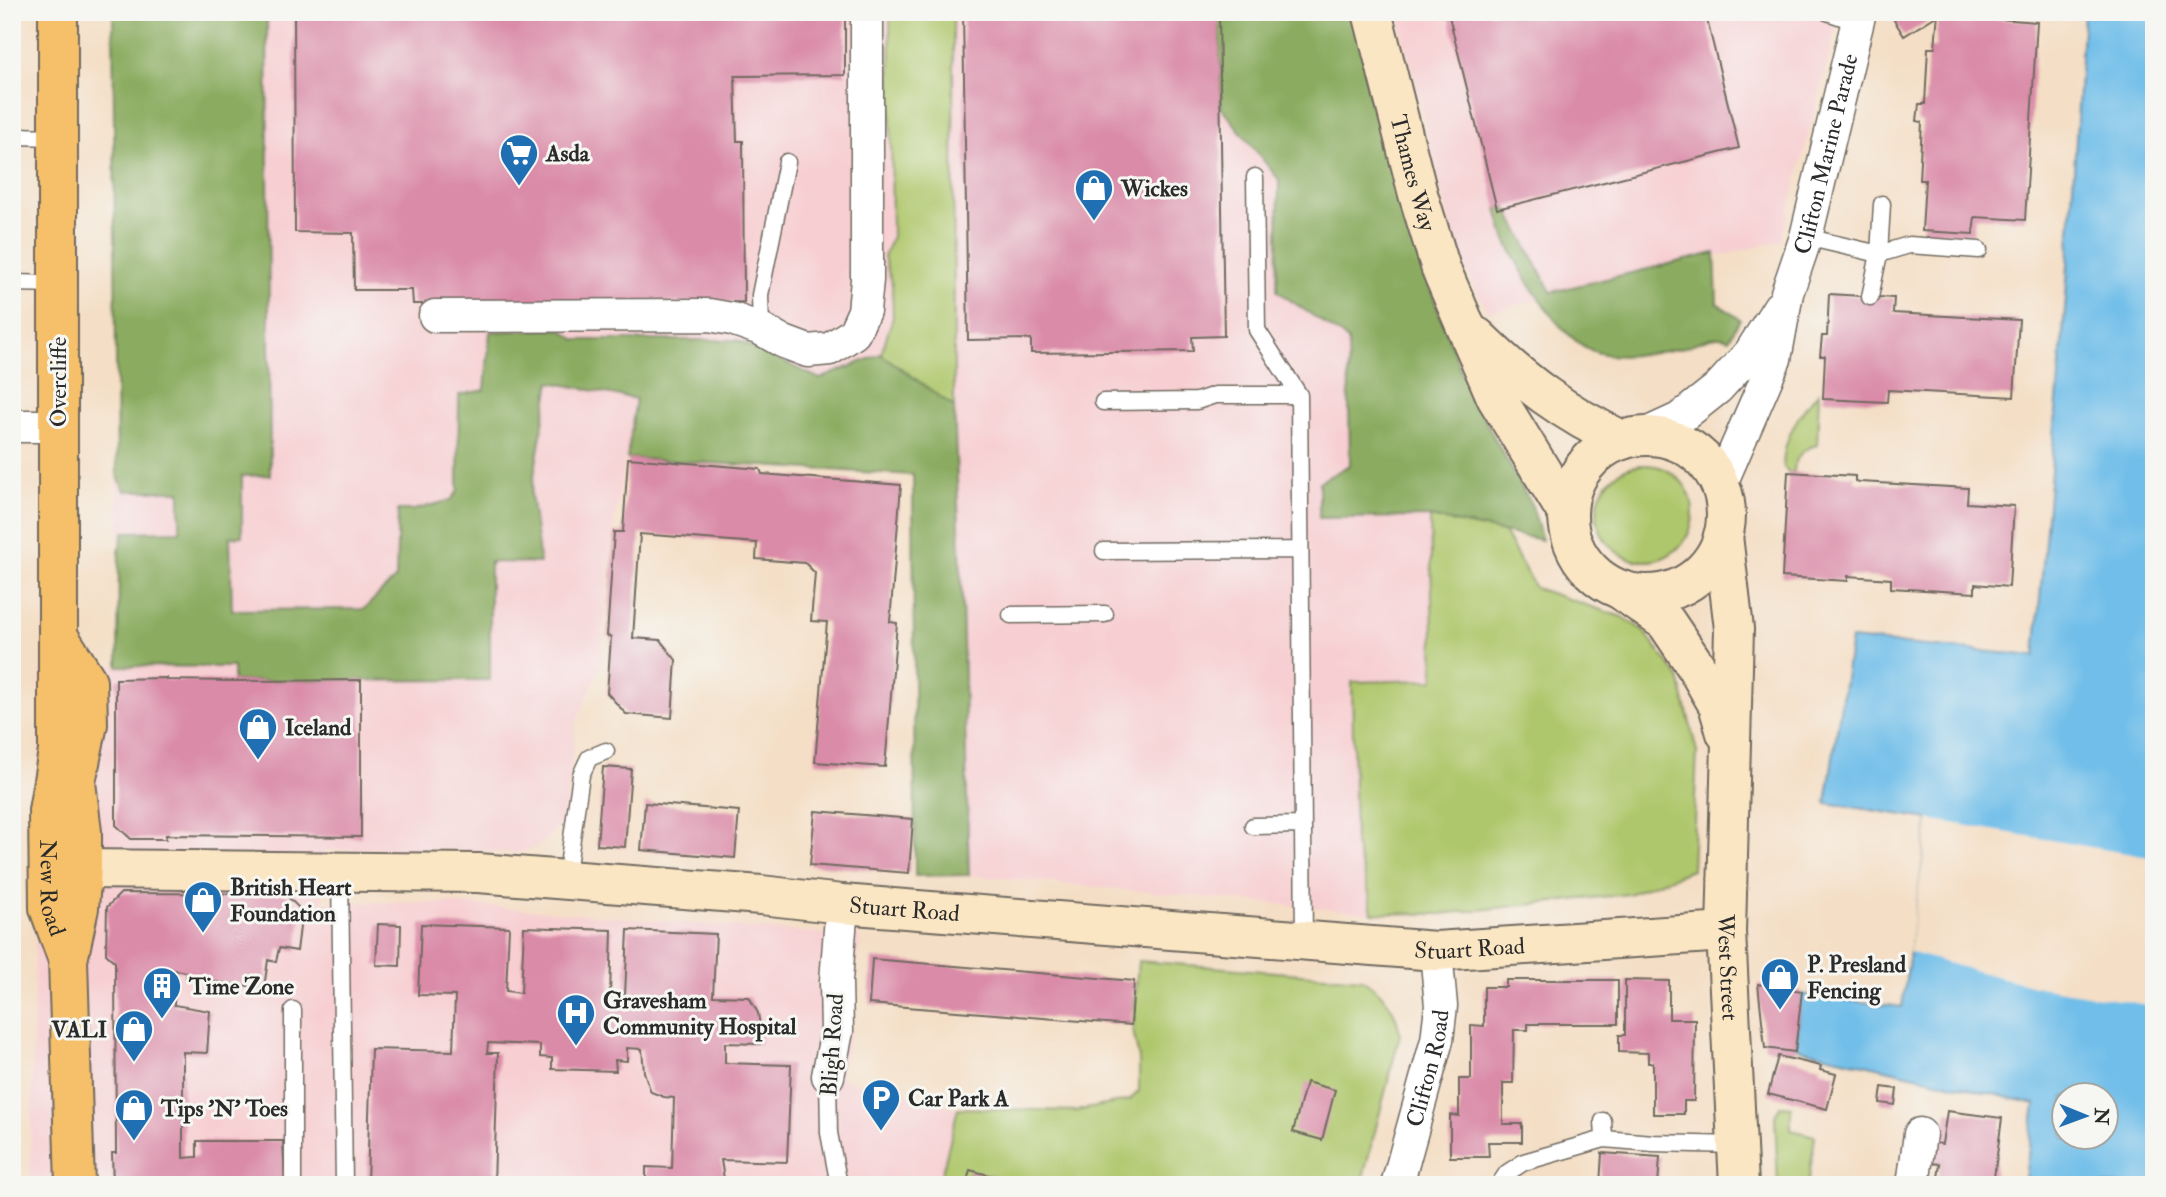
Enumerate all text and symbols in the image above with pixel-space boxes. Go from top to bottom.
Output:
street label: Clifton Marine Parade [1787,50,1864,258]
street label: Thames Way [1384,111,1443,235]
supermarket icon: Asda [498,132,540,187]
place label: Asda [545,139,591,168]
shop icon: Wickes [1073,167,1115,222]
place label: Wickes [1120,174,1188,203]
street label: Overcliffe [44,336,73,427]
shop icon: Iceland [237,706,279,761]
place label: Iceland [285,713,352,742]
street label: New Road [34,840,72,940]
place label: British Heart Foundation [230,873,352,928]
shop icon: British Heart Foundation [182,879,224,934]
street label: Stuart Road [848,890,961,928]
street label: West Street [1711,913,1745,1021]
street label: Stuart Road [1413,931,1526,966]
place label: P. Presland Fencing [1807,950,1907,1006]
shop icon: P. Presland Fencing [1759,956,1801,1011]
building icon: Time Zone [141,965,183,1020]
place label: Time Zone [188,972,294,1001]
place label: Gravesham Community Hospital [603,986,797,1042]
hospital icon: Gravesham Community Hospital [555,992,597,1047]
street label: Bligh Road [814,992,850,1098]
shop icon: VALI [113,1008,155,1063]
street label: Clifton Road [1399,1008,1455,1130]
place label: VALI [50,1015,107,1044]
parking icon: Car Park A [860,1077,902,1132]
north arrow [2050,1082,2120,1152]
place label: Car Park A [908,1084,1009,1113]
shop icon: Tips 'N' Toes [113,1087,155,1142]
place label: Tips 'N' Toes [160,1094,288,1124]
text: N [2089,1107,2113,1126]

